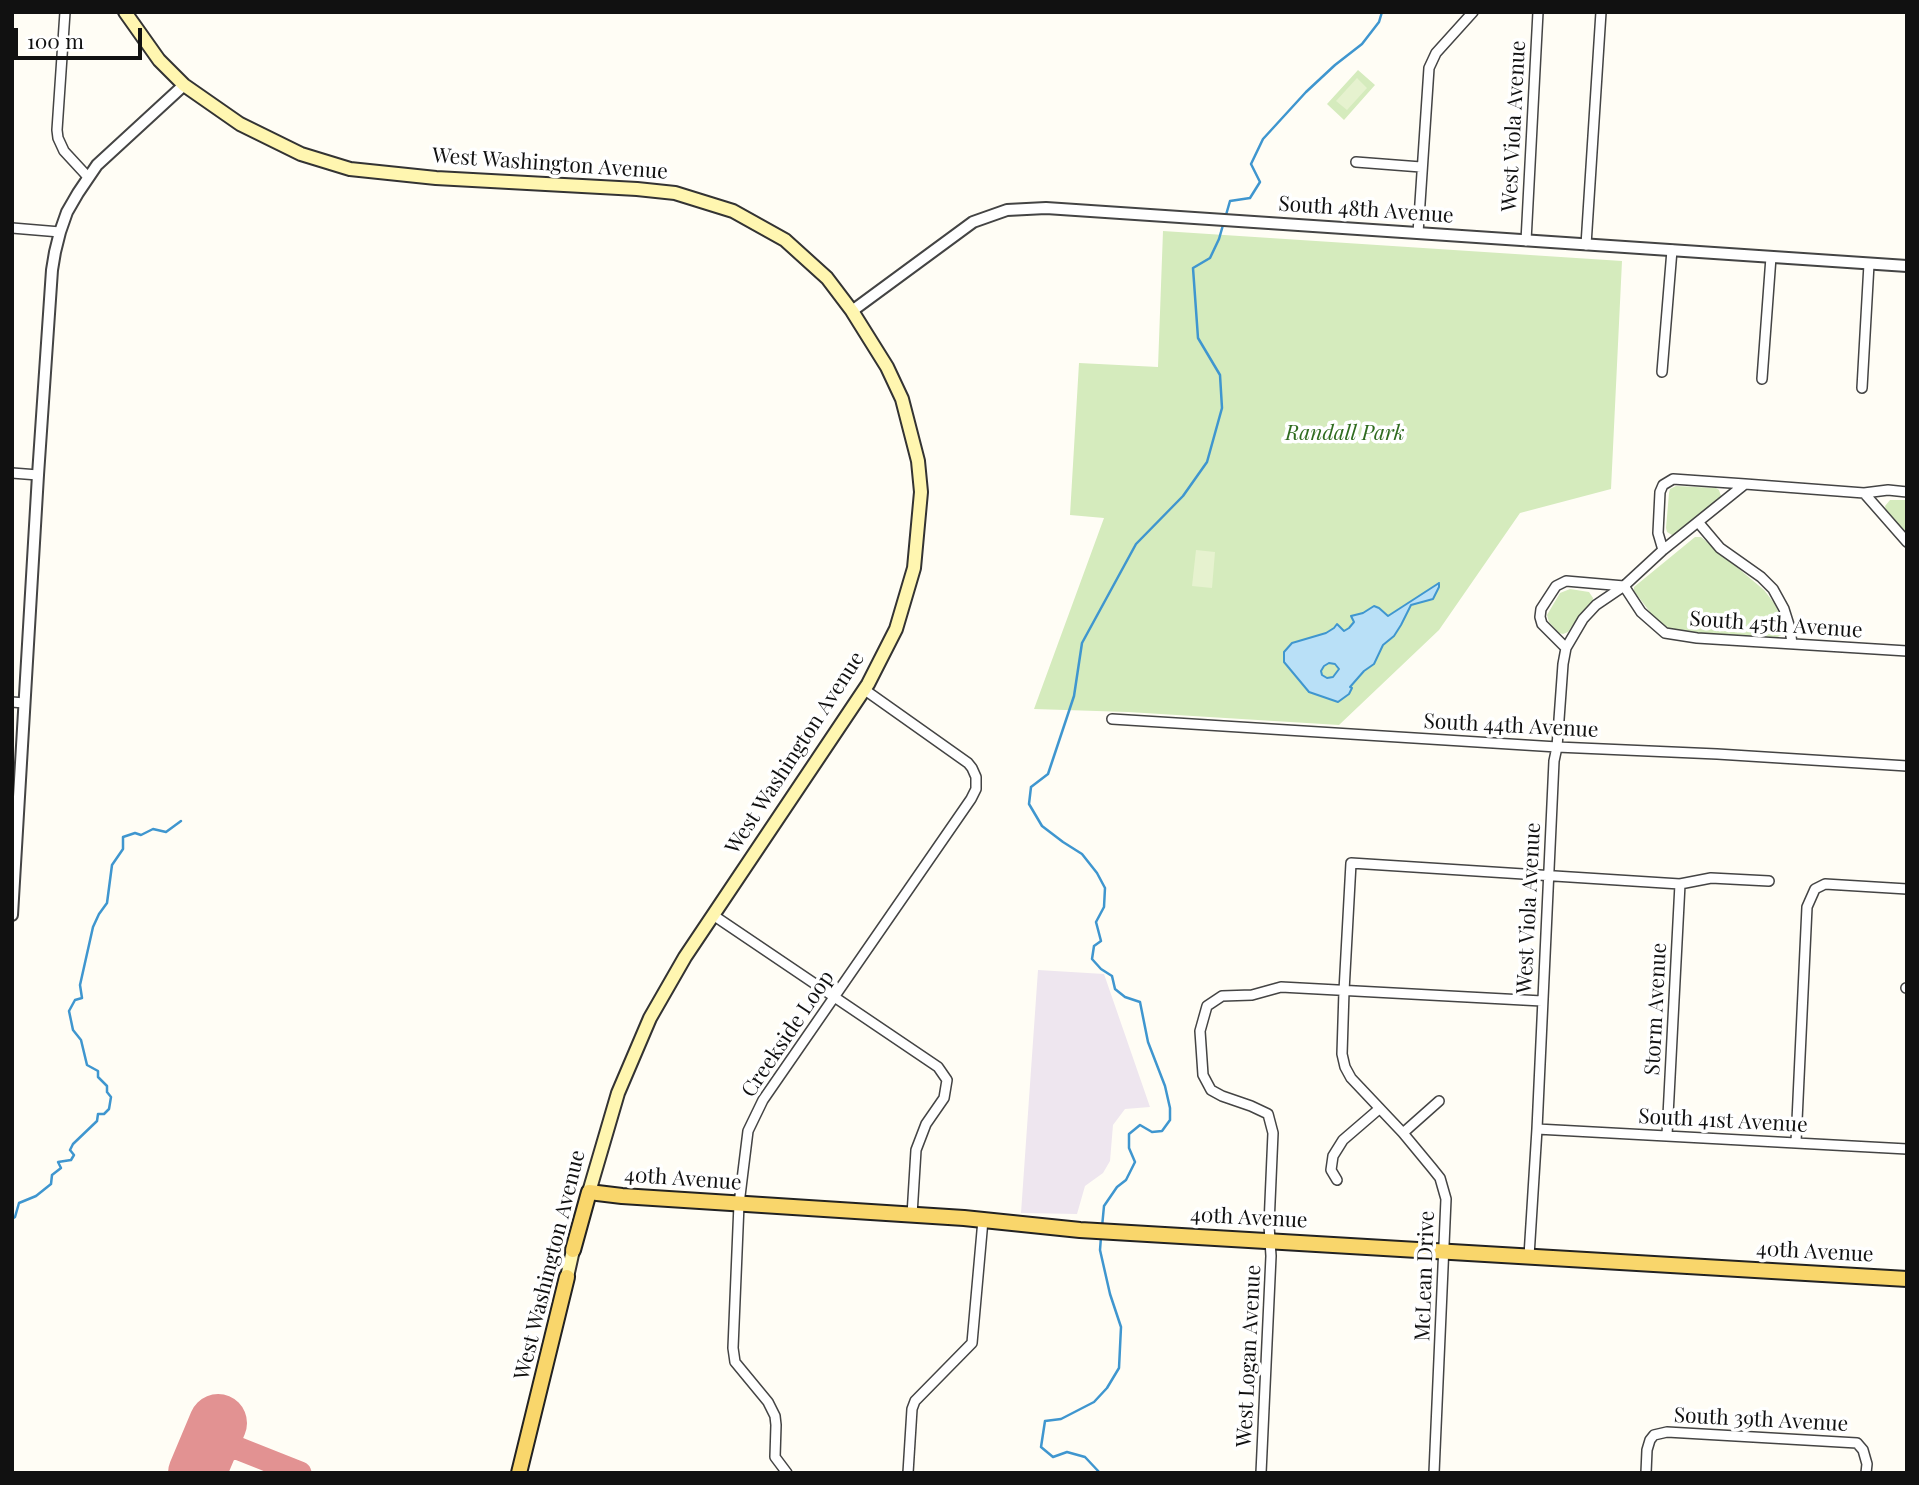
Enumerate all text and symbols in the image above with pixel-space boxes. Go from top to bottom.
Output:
scale bar [18,14,145,58]
text: 100 m [27,26,84,54]
street label: West Viola Avenue [1497,40,1531,212]
street label: West Washington Avenue [431,143,669,185]
street label: South 48th Avenue [1278,191,1454,229]
park label: Randall Park [1285,420,1405,446]
street label: South 45th Avenue [1689,606,1863,644]
street label: West Washington Avenue [720,647,870,859]
street label: South 44th Avenue [1423,709,1599,743]
street label: West Viola Avenue [1512,822,1546,994]
street label: Storm Avenue [1640,942,1672,1076]
street label: Creekside Loop [736,966,840,1102]
street label: South 41st Avenue [1638,1104,1808,1138]
street label: West Washington Avenue [509,1147,591,1383]
street label: 40th Avenue [624,1162,742,1196]
street label: 40th Avenue [1190,1202,1308,1234]
street label: McLean Drive [1410,1210,1440,1342]
street label: 40th Avenue [1756,1236,1874,1268]
street label: West Logan Avenue [1232,1264,1266,1448]
street label: South 39th Avenue [1673,1403,1849,1437]

